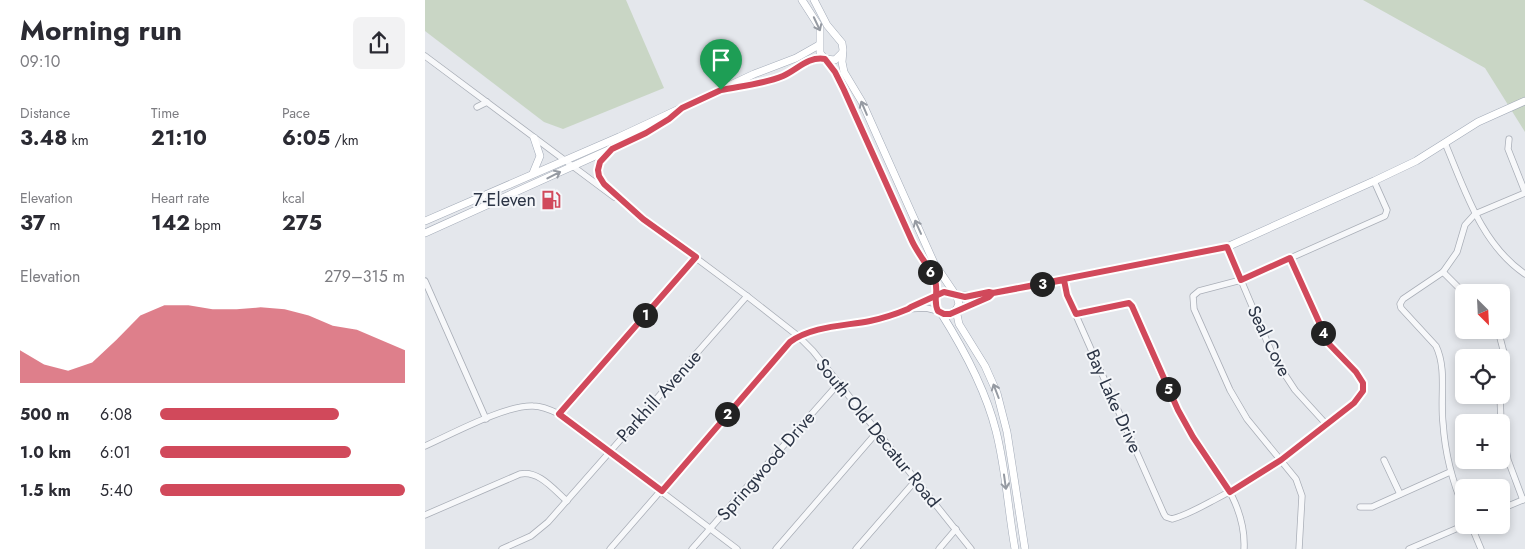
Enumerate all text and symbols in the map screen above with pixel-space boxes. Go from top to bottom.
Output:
text: Morning run [20,10,182,51]
one-way arrow [812,16,822,31]
button: share [353,17,405,69]
pin [700,39,742,90]
icon: arrive [707,46,735,74]
text: 09:10 [20,50,60,73]
one-way arrow [859,101,869,116]
text: Distance [20,103,70,123]
text: Time [151,103,179,123]
text: Pace [282,103,310,123]
text: 3.48 [20,123,67,153]
text: 21:10 [151,123,207,153]
text: 6:05 [282,123,330,153]
text: km [67,130,89,150]
text: /km [330,130,359,150]
one-way arrow [546,170,561,180]
place label: 7-Eleven [473,187,536,213]
text: Elevation [20,188,73,208]
text: Heart rate [151,188,209,208]
text: kcal [282,188,305,208]
fuel station icon: 7-Eleven [540,189,562,211]
text: 37 [20,208,45,238]
text: 142 [151,208,190,238]
text: 275 [282,208,322,238]
text: m [45,215,61,235]
text: bpm [190,215,221,235]
one-way arrow [912,220,922,235]
pin: 6 [917,260,943,284]
text: 6 [926,262,935,282]
text: Elevation [20,265,80,288]
text: 279–315 m [324,265,405,288]
pin: 3 [1029,272,1055,296]
text: 3 [1038,274,1047,294]
north arrow [1455,284,1510,339]
map controls [1455,284,1510,534]
street label: Seal Cove [1241,301,1297,381]
pin: 1 [633,302,657,328]
text: 1 [642,305,649,325]
pin: 4 [1311,320,1335,346]
text: 4 [1319,323,1328,343]
street label: Parkhill Avenue [611,344,707,448]
street label: Bay Lake Drive [1080,345,1148,457]
button: locate [1455,349,1510,404]
street label: South Old Decatur Road [810,353,946,513]
pin: 5 [1155,376,1181,402]
text: 5 [1164,379,1173,399]
one-way arrow [991,384,1000,399]
pin: 2 [715,402,739,426]
text: 500 m [20,403,69,426]
text: 6:08 [100,403,132,426]
text: 2 [723,404,732,424]
street label: Springwood Drive [711,405,821,527]
button: + [1455,414,1510,469]
text: 1.0 km [20,441,71,464]
text: 6:01 [100,441,131,464]
one-way arrow [1000,474,1010,490]
text: 1.5 km [20,479,71,502]
text: 5:40 [100,479,133,502]
button: − [1455,479,1510,534]

